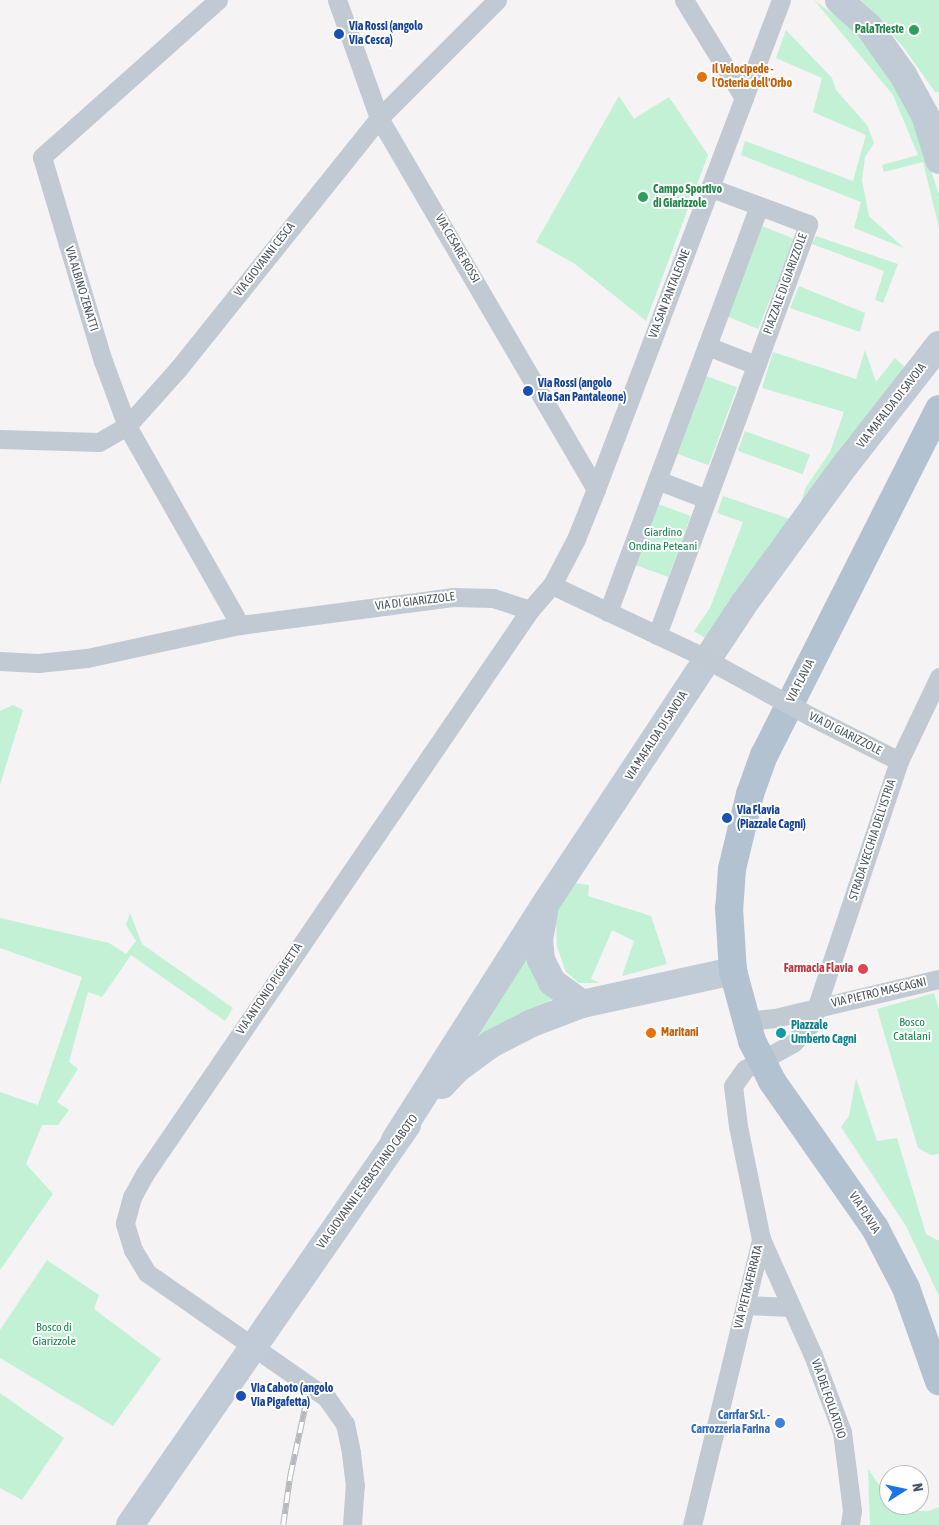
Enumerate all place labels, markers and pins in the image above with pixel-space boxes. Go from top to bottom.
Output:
place label: Via Rossi (angolo Via Cesca) [349,20,423,48]
place label: PalaTrieste [855,23,904,37]
marker: PalaTrieste [908,24,920,36]
marker: Via Rossi (angolo Via Cesca) [333,28,345,40]
place label: Il Velocipede - l'Osteria dell'Orbo [712,63,792,91]
marker: Il Velocipede - l'Osteria dell'Orbo [696,71,708,83]
place label: Campo Sportivo di Giarizzole [653,183,722,211]
marker: Campo Sportivo di Giarizzole [637,191,649,203]
place label: Via Rossi (angolo Via San Pantaleone) [538,377,626,405]
marker: Via Rossi (angolo Via San Pantaleone) [522,385,534,397]
place label: Via Flavia (Piazzale Cagni) [737,804,806,832]
marker: Via Flavia (Piazzale Cagni) [721,812,733,824]
place label: Farmacia Flavia [784,962,853,976]
marker: Farmacia Flavia [857,963,869,975]
place label: Piazzale Umberto Cagni [791,1019,857,1047]
place label: Maritani [661,1026,699,1040]
marker: Maritani [645,1027,657,1039]
marker: Piazzale Umberto Cagni [775,1027,787,1039]
place label: Via Caboto (angolo Via Pigafetta) [251,1382,333,1410]
marker: Via Caboto (angolo Via Pigafetta) [235,1390,247,1402]
place label: Carrfar Sr.l. - Carrozzeria Farina [691,1409,770,1437]
marker: Carrfar Sr.l. - Carrozzeria Farina [774,1417,786,1429]

